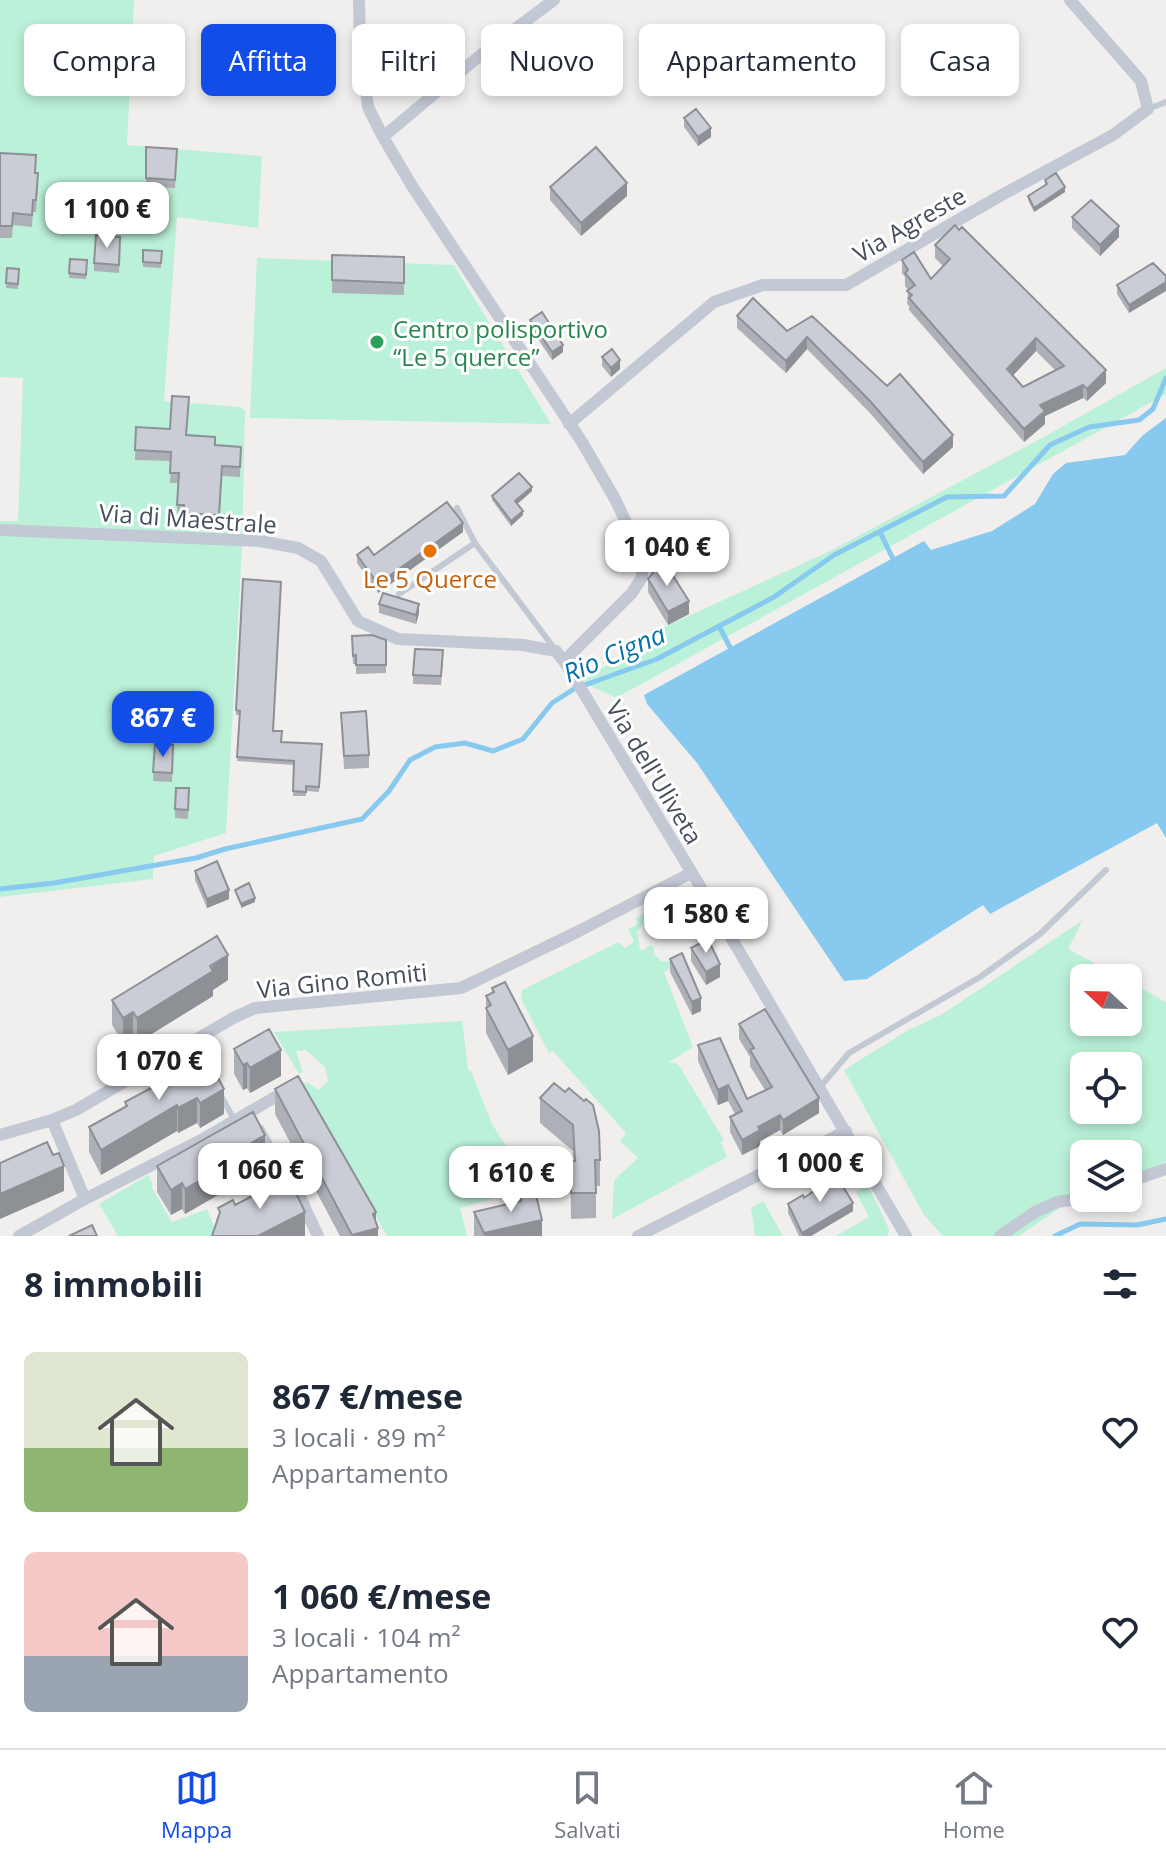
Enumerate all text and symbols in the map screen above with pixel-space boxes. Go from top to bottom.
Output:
chip: Compra [24,24,185,96]
chip: Affitta [201,24,336,96]
chip: Filtri [352,24,465,96]
chip: Nuovo [481,24,623,96]
chip: Appartamento [639,24,885,96]
chip: Casa [901,24,1019,96]
street label: Via Agreste [847,178,971,270]
pin: 1 100 € [33,182,181,250]
text: 1 100 € [63,190,151,226]
place label: Centro polisportivo “Le 5 querce” [393,312,608,373]
marker: Centro polisportivo “Le 5 querce” [368,333,386,351]
street label: Via di Maestrale [98,495,278,541]
pin: 1 040 € [593,520,741,588]
text: 1 040 € [623,528,711,564]
marker: Le 5 Querce [421,542,439,560]
place label: Le 5 Querce [363,562,497,595]
water label: Rio Cigna [557,615,671,691]
pin: 867 € [107,691,219,759]
street label: Via dell'Uliveta [599,694,711,850]
text: 867 € [130,699,196,735]
pin: 1 580 € [632,887,780,955]
text: 1 580 € [662,895,750,931]
street label: Via Gino Romiti [255,955,429,1005]
north arrow [1070,964,1142,1036]
map controls [1070,964,1142,1212]
pin: 1 070 € [85,1034,233,1102]
text: 1 070 € [115,1042,203,1078]
button: locate [1070,1052,1142,1124]
pin: 1 000 € [746,1136,894,1204]
button: layers [1070,1140,1142,1212]
pin: 1 060 € [186,1143,334,1211]
text: 1 000 € [776,1144,864,1180]
pin: 1 610 € [437,1146,585,1214]
text: 1 060 € [216,1151,304,1187]
text: 1 610 € [467,1154,555,1190]
text: 8 immobili [24,1261,203,1307]
icon: filters [1098,1262,1142,1306]
text: 867 €/mese [272,1373,463,1419]
icon: home [88,1384,184,1480]
icon: heart [1098,1410,1142,1454]
text: 3 locali · 89 m² [272,1419,446,1455]
text: Appartamento [272,1455,449,1491]
text: 1 060 €/mese [272,1573,491,1619]
icon: home [88,1584,184,1680]
icon: heart [1098,1610,1142,1654]
text: 3 locali · 104 m² [272,1619,461,1655]
text: Appartamento [272,1655,449,1691]
tab: Mappa [161,1766,232,1844]
tab: Salvati [554,1766,621,1844]
tab: Home [943,1766,1005,1844]

